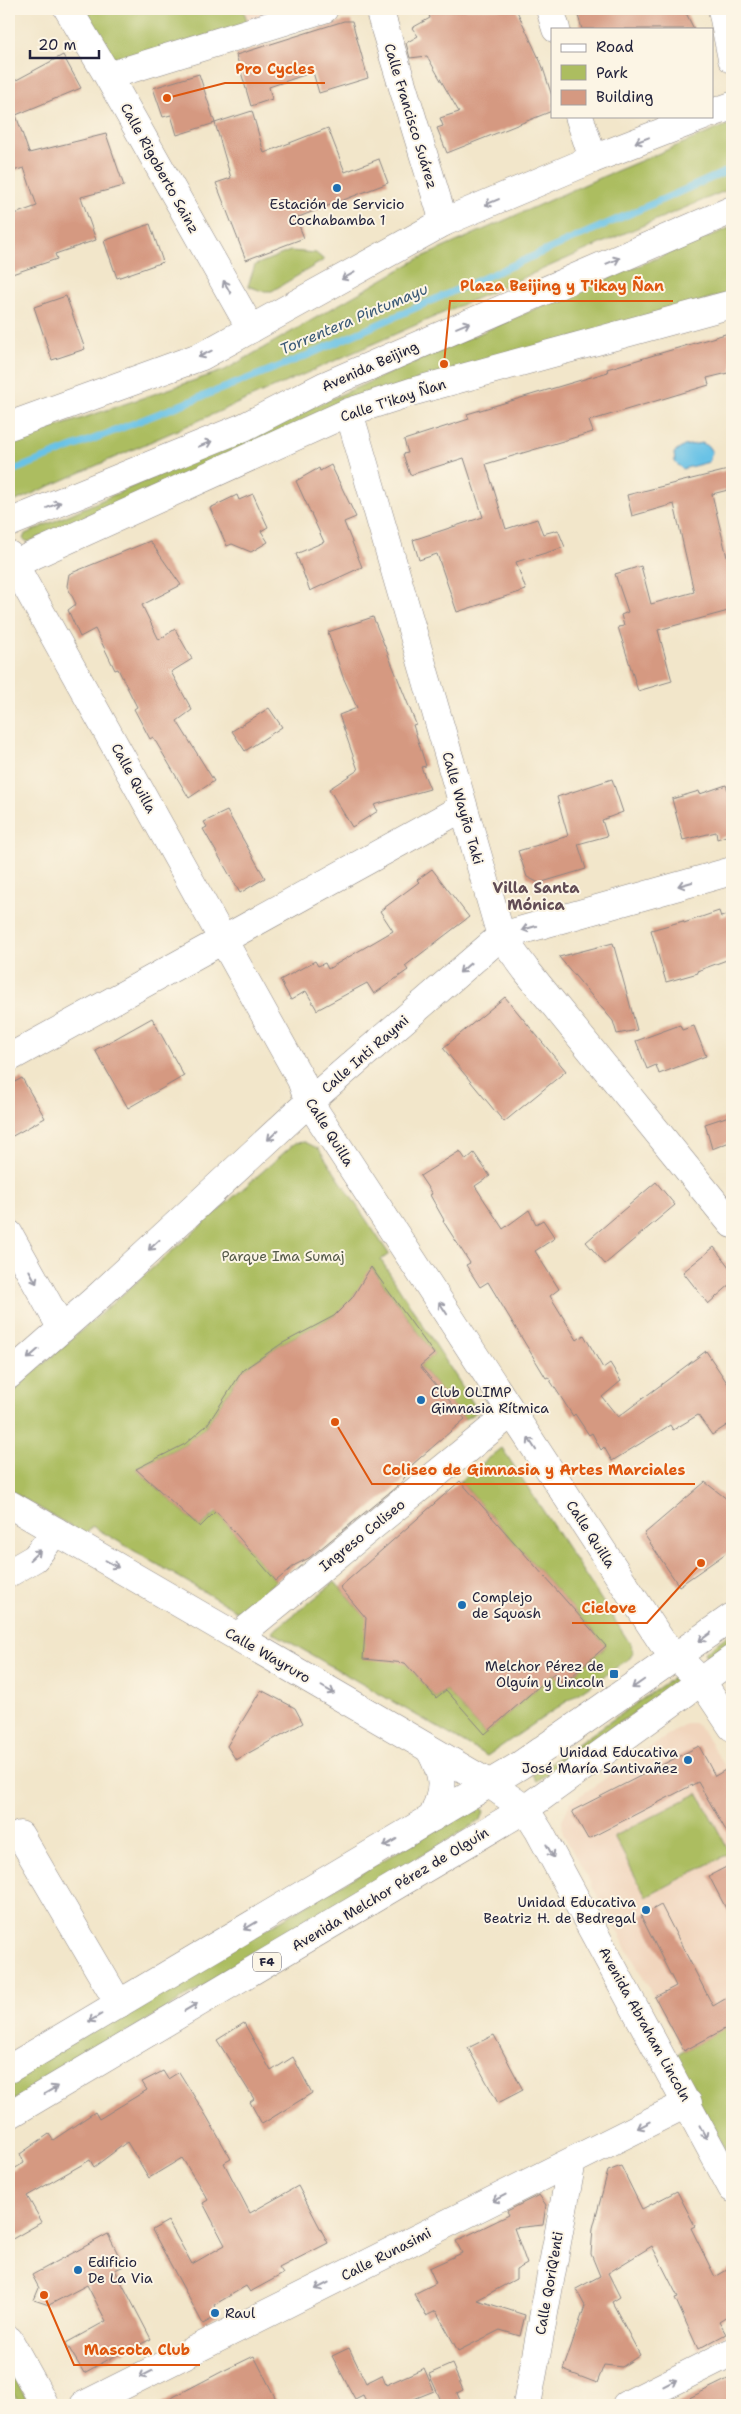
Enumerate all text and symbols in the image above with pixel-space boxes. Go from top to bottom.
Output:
scale bar [30,28,99,60]
legend [551,28,714,118]
text: 20 m [38,35,77,55]
text: Road [596,37,634,57]
street label: Calle Francisco Suárez [380,41,442,191]
callout: Pro Cycles [225,53,325,83]
text: Pro Cycles [235,59,315,79]
text: Park [596,63,628,83]
text: Building [596,87,653,107]
street label: Calle Rigoberto Sainz [117,100,203,236]
one-way arrow [635,136,651,145]
marker: Estación de Servicio Cochabamba 1 [331,182,343,194]
place label: Estación de Servicio Cochabamba 1 [269,195,405,229]
one-way arrow [485,197,500,207]
one-way arrow [605,256,620,266]
one-way arrow [340,271,355,281]
callout: Plaza Beijing y T'ikay Ñan [450,271,673,301]
text: Plaza Beijing y T'ikay Ñan [460,276,664,296]
one-way arrow [222,279,232,294]
water label: Torrentera Pintumayu [277,279,431,359]
one-way arrow [455,320,470,329]
street label: Avenida Beijing [319,337,421,395]
one-way arrow [198,349,213,359]
street label: Calle T'ikay Ñan [338,373,449,426]
one-way arrow [197,438,212,447]
one-way arrow [46,499,61,509]
street label: Calle Quilla [107,740,161,816]
street label: Calle Wayño Taki [438,750,488,866]
district label: Villa Santa Mónica [493,878,580,915]
one-way arrow [678,880,694,890]
one-way arrow [521,924,537,934]
one-way arrow [458,962,471,974]
street label: Calle Inti Raymi [318,1011,412,1097]
street label: Calle Quilla [302,1095,358,1170]
one-way arrow [267,1129,280,1141]
one-way arrow [147,1240,160,1251]
park label: Parque Ima Sumaj [221,1247,345,1265]
one-way arrow [28,1269,38,1284]
one-way arrow [438,1301,448,1315]
one-way arrow [26,1348,39,1360]
place label: Club OLIMP Gimnasia Rítmica [431,1383,549,1417]
marker: Club OLIMP Gimnasia Rítmica [415,1394,427,1406]
one-way arrow [527,1437,537,1451]
callout: Coliseo de Gimnasia y Artes Marciales [372,1454,695,1484]
text: Coliseo de Gimnasia y Artes Marciales [383,1460,686,1480]
street label: Ingreso Coliseo [315,1495,409,1575]
street label: Calle Quilla [562,1497,620,1571]
one-way arrow [28,1550,41,1562]
one-way arrow [104,1559,119,1569]
place label: Complejo de Squash [472,1588,541,1622]
callout: Cielove [572,1593,647,1623]
text: Cielove [582,1598,636,1618]
marker: Complejo de Squash [456,1599,468,1611]
street label: Calle Wayruro [222,1623,314,1687]
one-way arrow [698,1632,712,1642]
place label: Melchor Pérez de Olguín y Lincoln [485,1657,604,1691]
marker: Melchor Pérez de Olguín y Lincoln [608,1668,620,1680]
one-way arrow [631,1679,645,1689]
one-way arrow [320,1685,334,1695]
place label: Unidad Educativa José María Santivañez [522,1743,678,1777]
marker: Unidad Educativa José María Santivañez [682,1754,694,1766]
street label: Avenida Melchor Pérez de Olguín [288,1823,492,1955]
one-way arrow [383,1838,397,1848]
one-way arrow [546,1843,555,1858]
place label: Unidad Educativa Beatriz H. de Bedregal [484,1893,637,1927]
marker: Unidad Educativa Beatriz H. de Bedregal [640,1904,652,1916]
one-way arrow [244,1922,258,1932]
street label: Avenida Abraham Lincoln [595,1944,695,2105]
road number: F4 [253,1952,281,1971]
one-way arrow [183,2002,197,2012]
one-way arrow [88,2013,103,2023]
one-way arrow [43,2085,57,2095]
one-way arrow [637,2120,652,2130]
one-way arrow [699,2124,708,2139]
one-way arrow [492,2193,507,2203]
street label: Calle Runasimi [338,2224,434,2284]
street label: Calle QoriQ'enti [531,2230,567,2336]
place label: Edificio De La Via [88,2253,153,2287]
marker: Edificio De La Via [72,2264,84,2276]
one-way arrow [315,2281,330,2291]
place label: Raul [225,2304,256,2322]
marker: Raul [209,2307,221,2319]
callout: Mascota Club [74,2335,200,2365]
text: Mascota Club [84,2340,190,2360]
one-way arrow [139,2370,154,2379]
one-way arrow [662,2378,677,2387]

